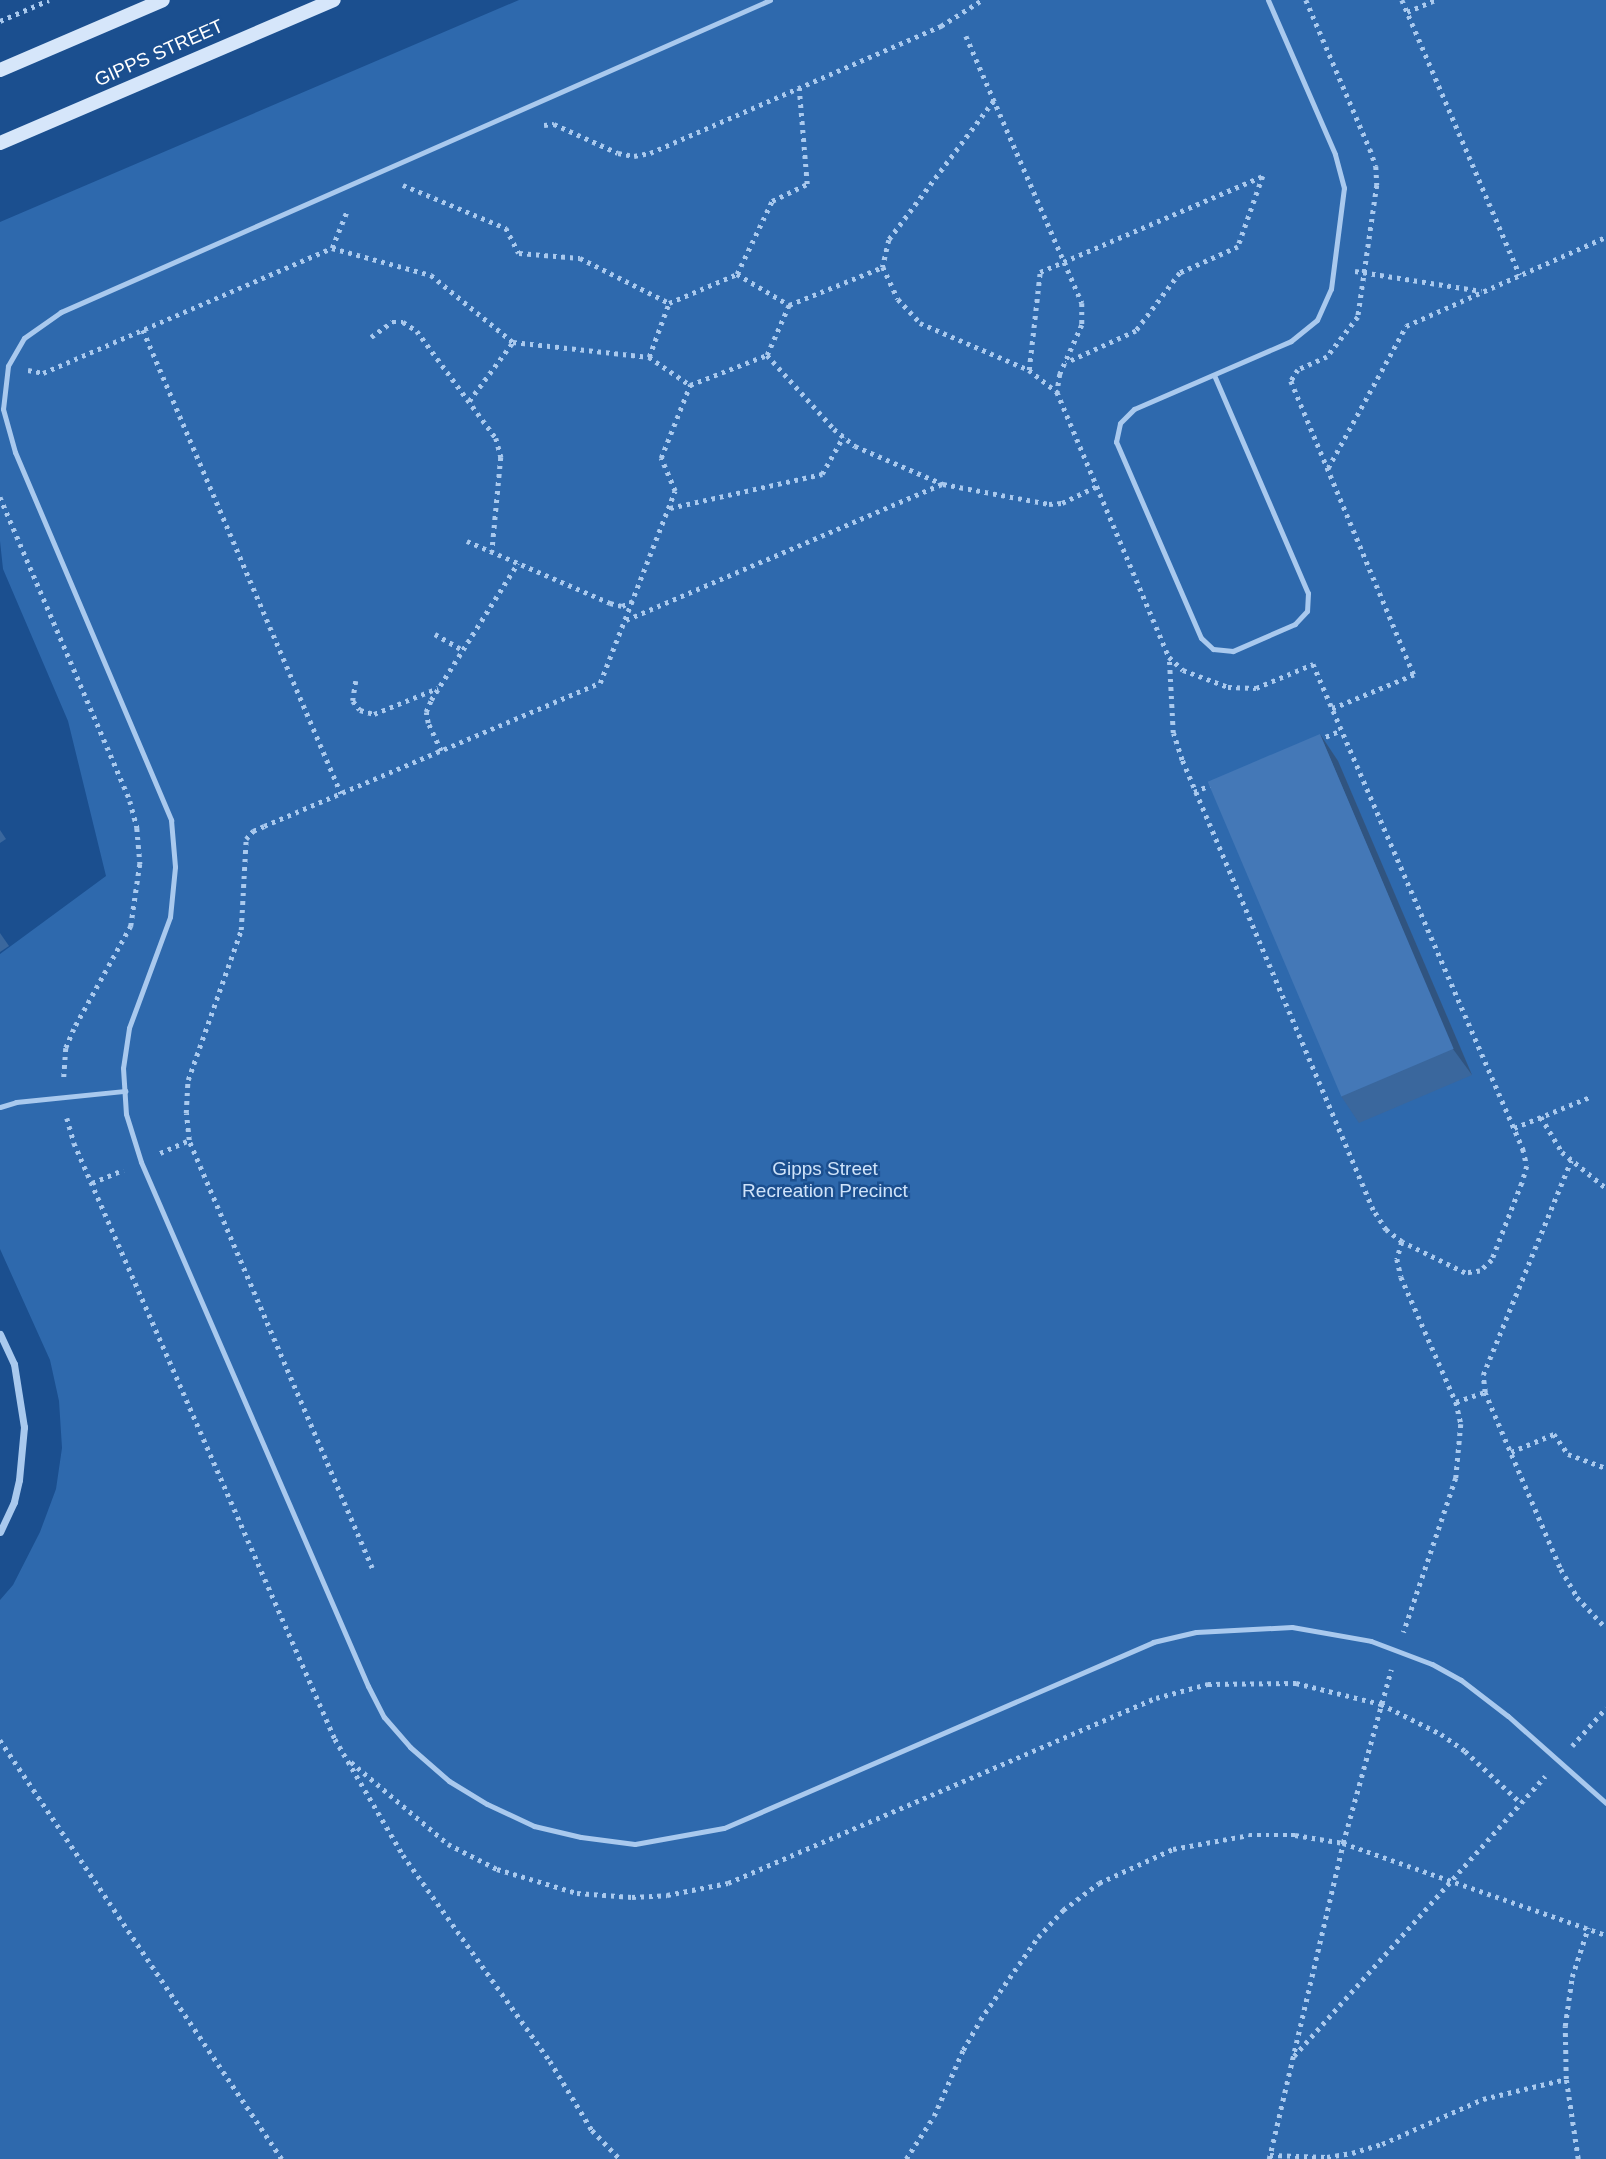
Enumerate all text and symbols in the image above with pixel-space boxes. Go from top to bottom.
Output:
street label: GIPPS STREET [91,14,227,92]
park label: Gipps Street Recreation Precinct [742,1158,908,1202]

